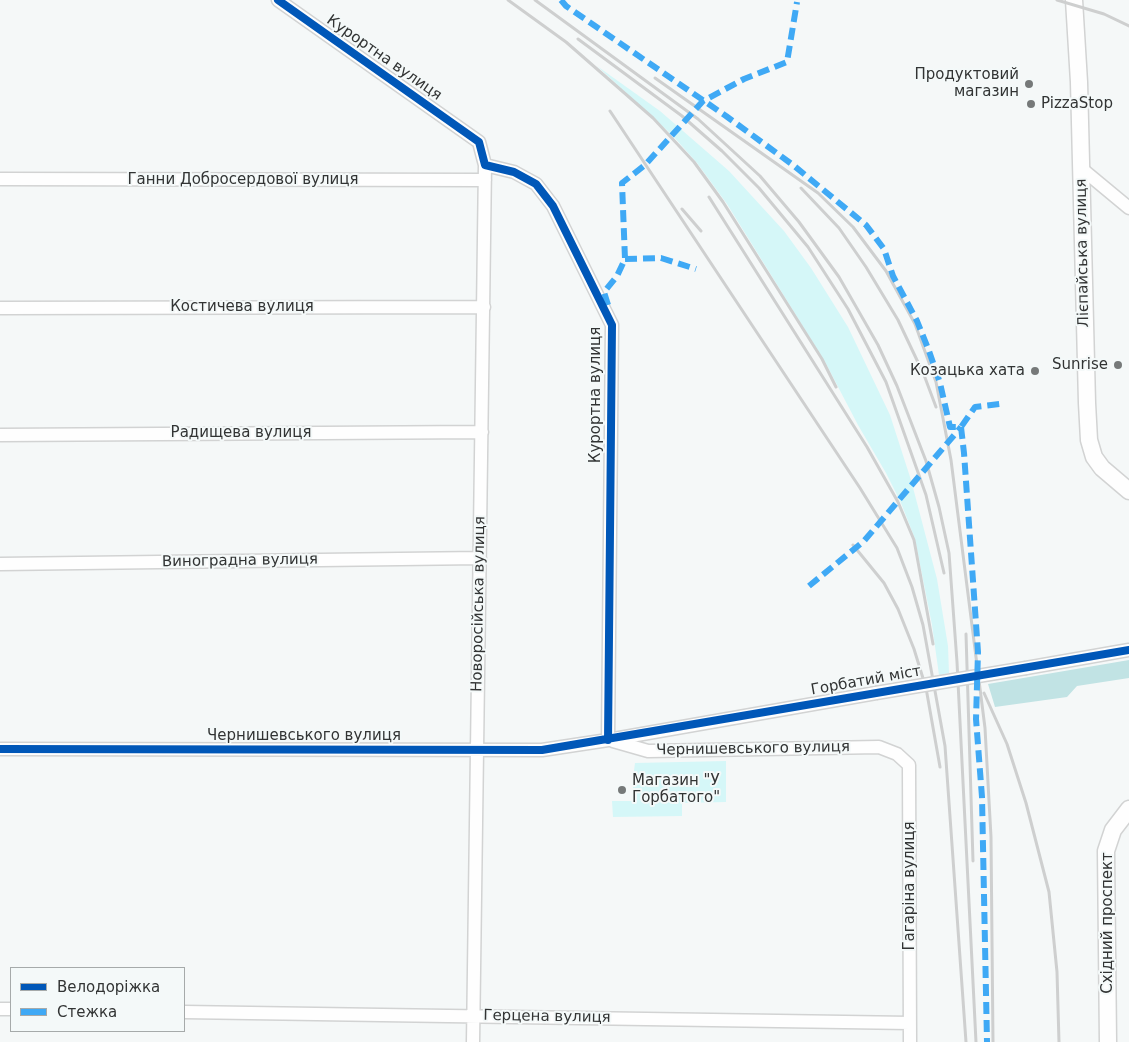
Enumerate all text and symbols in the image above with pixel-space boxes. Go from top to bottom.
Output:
street label: Курортна вулиця [323,11,445,105]
place label: Продуктовий магазин [914,66,1019,101]
marker: Продуктовий магазин [1023,78,1035,90]
place label: PizzaStop [1041,95,1113,113]
marker: PizzaStop [1025,98,1037,110]
street label: Ганни Добросердової вулиця [127,171,359,189]
street label: Лієпайська вулиця [1073,178,1093,328]
street label: Костичева вулиця [170,298,314,316]
street label: Курортна вулиця [587,327,605,463]
place label: Sunrise [1052,356,1108,374]
marker: Sunrise [1112,359,1124,371]
place label: Козацька хата [910,362,1025,380]
marker: Козацька хата [1029,365,1041,377]
street label: Радищева вулиця [171,424,311,442]
street label: Новоросійська вулиця [468,516,490,692]
street label: Виноградна вулиця [162,551,318,571]
street label: Горбатий міст [809,662,923,700]
street label: Чернишевського вулиця [207,727,401,745]
street label: Чернишевського вулиця [656,738,850,760]
place label: Магазин "У Горбатого" [632,772,720,807]
marker: Магазин "У Горбатого" [616,784,628,796]
street label: Гагаріна вулиця [901,821,919,951]
street label: Східний проспект [1099,852,1117,994]
legend [10,967,185,1032]
text: Велодоріжка [57,978,160,996]
text: Стежка [57,1003,117,1021]
street label: Герцена вулиця [483,1007,611,1027]

